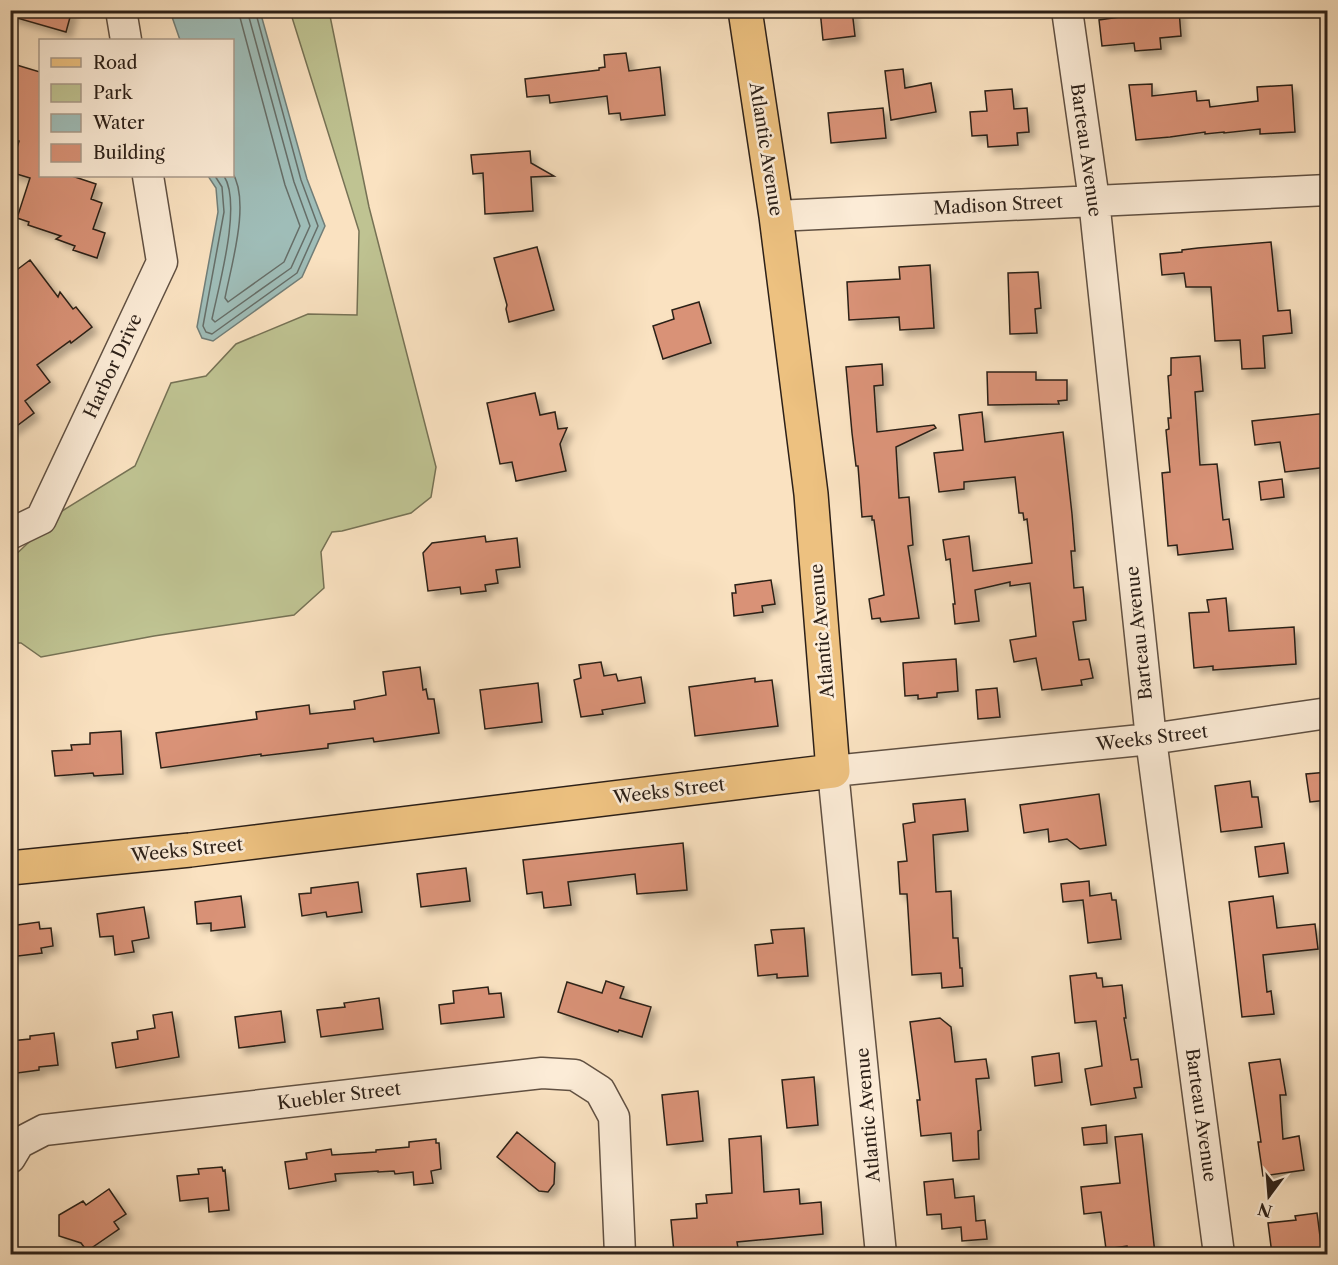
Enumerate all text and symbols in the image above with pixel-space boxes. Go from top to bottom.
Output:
legend [39,39,234,177]
text: Road [93,52,138,74]
street label: Atlantic Avenue [744,80,787,217]
text: Park [93,82,134,104]
street label: Barteau Avenue [1066,82,1106,218]
text: Water [92,112,145,134]
text: Building [93,142,165,164]
street label: Madison Street [933,191,1064,219]
street label: Harbor Drive [79,310,147,422]
street label: Atlantic Avenue [805,563,839,700]
street label: Barteau Avenue [1121,565,1157,701]
street label: Weeks Street [1094,720,1210,756]
street label: Weeks Street [611,773,727,809]
street label: Weeks Street [129,833,245,867]
street label: Atlantic Avenue [851,1047,885,1184]
street label: Barteau Avenue [1181,1047,1221,1183]
street label: Kuebler Street [276,1077,403,1115]
north arrow [1239,1166,1299,1226]
text: N [1255,1199,1274,1222]

